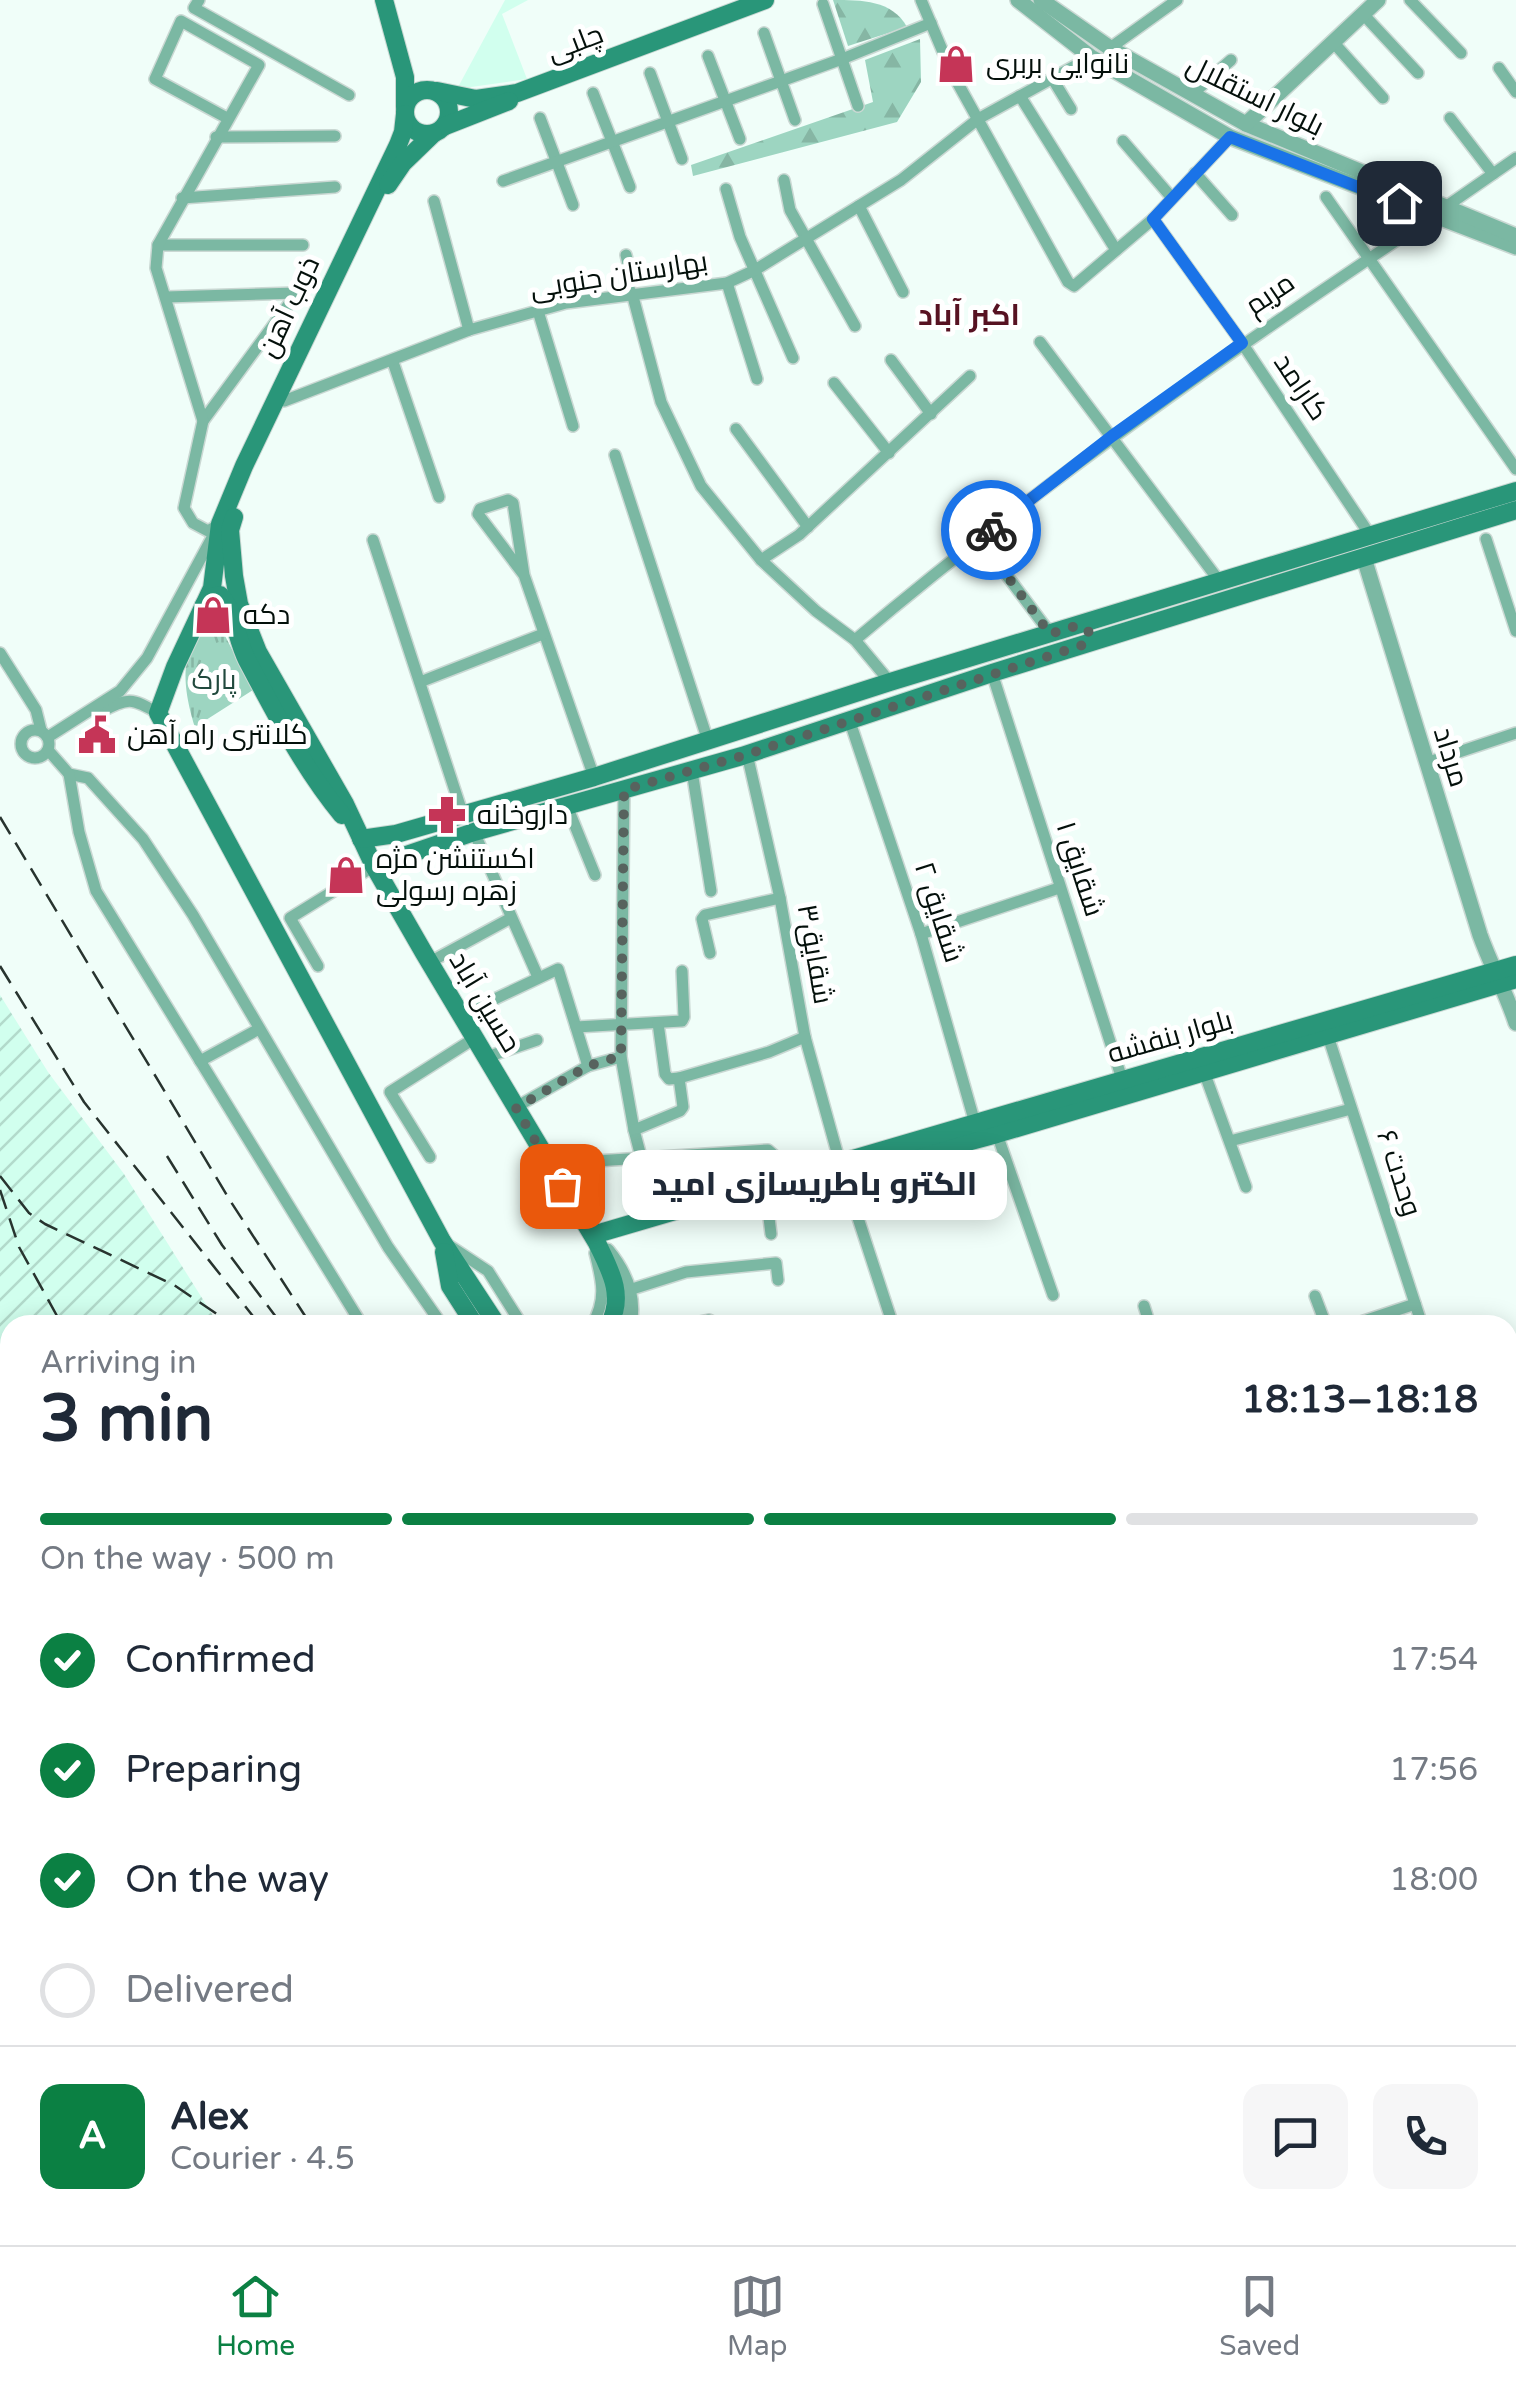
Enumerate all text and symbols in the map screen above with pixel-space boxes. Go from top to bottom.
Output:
street label: چلبی [542,17,608,70]
shop icon: نانوایی بربری [935,43,977,85]
place label: نانوایی بربری [986,47,1129,81]
street label: بلوار استقلال [1181,48,1329,144]
pin [1357,161,1442,246]
icon: home [1372,176,1427,231]
street label: بهارستان جنوبی [528,244,710,306]
street label: ذوب آهن [251,251,327,363]
street label: مریم [1239,265,1302,324]
district label: اکبر آباد [918,297,1020,334]
street label: کارامد [1266,347,1336,427]
courier [941,480,1041,580]
icon: bike [964,503,1019,558]
shop icon: دکه [192,594,234,636]
place label: دکه [243,598,290,632]
park label: پارک [191,663,237,698]
public building icon: کلانتری راه آهن [76,714,118,756]
place label: کلانتری راه آهن [127,718,308,752]
street label: مرداد [1426,723,1476,791]
pharmacy icon: داروخانه [426,794,468,836]
place label: داروخانه [477,798,568,832]
street label: شقایق ۱ [1049,817,1111,921]
place label: اکستنشن مژه زهره رسولی [376,842,535,908]
shop icon: اکستنشن مژه زهره رسولی [325,854,367,896]
street label: شقایق ۲ [907,857,971,967]
street label: شقایق۳ [790,901,840,1007]
street label: حسین آباد [442,945,528,1059]
street label: بلوار بنفشه [1104,1003,1236,1071]
street label: وحدت ۶ [1369,1126,1429,1220]
pin [520,1144,605,1229]
callout: الکترو باطریسازی امید [622,1151,1007,1221]
icon: bag [535,1159,590,1214]
text: الکترو باطریسازی امید [652,1166,977,1204]
text: Arriving in [40,1344,197,1382]
text: 18:13–18:18 [1241,1377,1478,1423]
text: 3 min [40,1380,213,1459]
text: On the way · 500 m [40,1540,335,1578]
icon: check [40,1633,95,1688]
text: Confirmed [125,1637,316,1683]
text: 17:54 [1389,1641,1478,1679]
icon: check [40,1743,95,1798]
text: Preparing [125,1747,302,1793]
text: 17:56 [1389,1751,1478,1789]
icon: check [40,1853,95,1908]
text: On the way [125,1857,329,1903]
text: 18:00 [1389,1861,1478,1899]
text: Delivered [125,1967,294,2013]
button: chat [1243,2084,1348,2189]
button: phone [1373,2084,1478,2189]
text: Alex [170,2094,249,2140]
text: A [78,2113,107,2159]
text: Courier · 4.5 [170,2140,355,2178]
tab: Home [216,2269,295,2363]
tab: Map [727,2269,787,2363]
tab: Saved [1219,2269,1300,2363]

